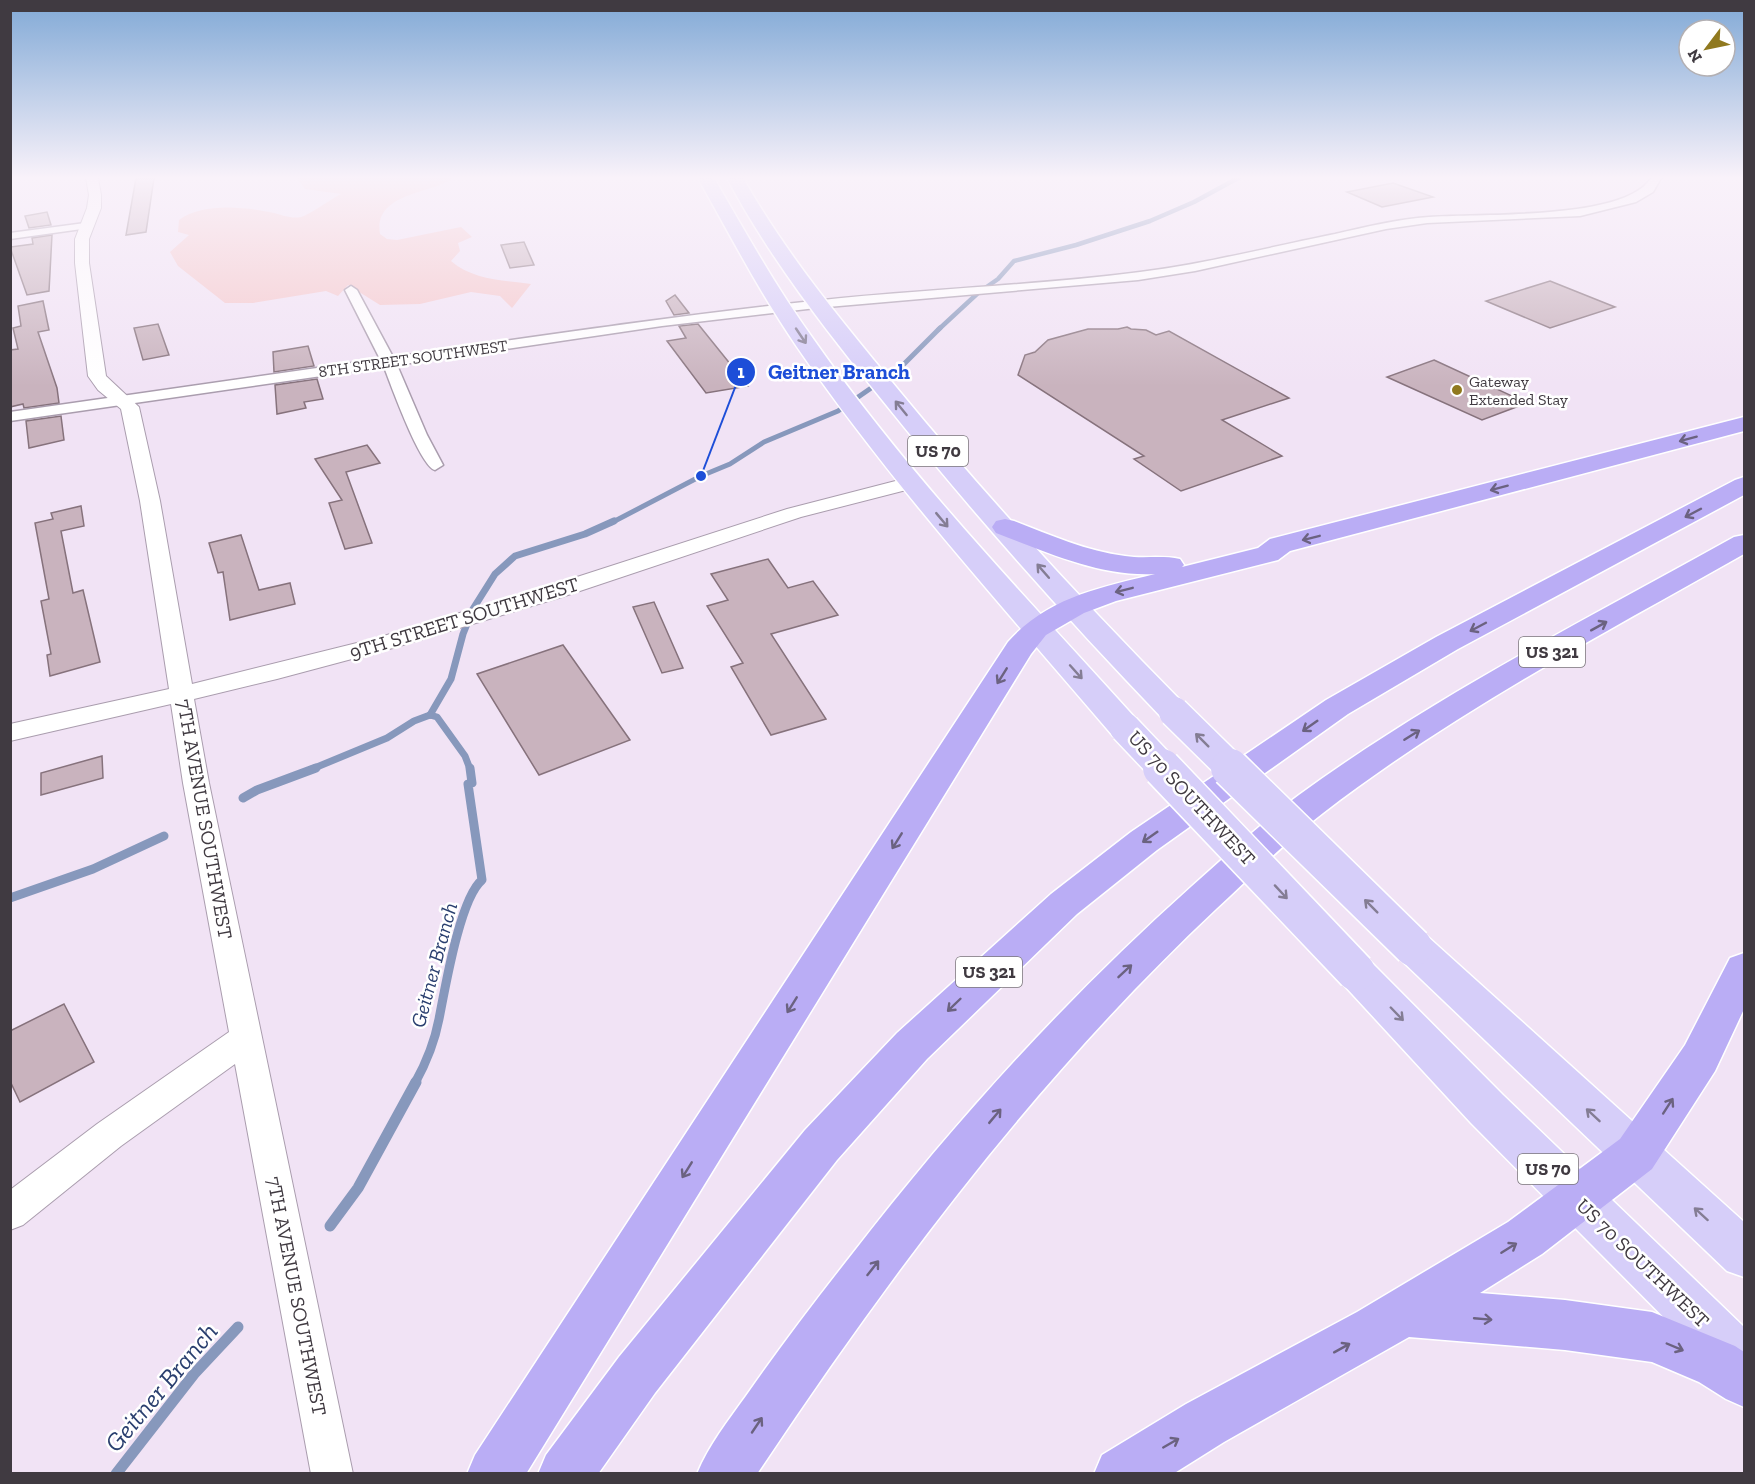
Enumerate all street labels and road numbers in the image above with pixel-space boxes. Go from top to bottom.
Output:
street label: 8TH STREET SOUTHWEST [317,336,509,381]
road number: US 70 [908,436,968,466]
street label: 9TH STREET SOUTHWEST [347,572,581,664]
road number: US 321 [1519,637,1585,667]
street label: 7TH AVENUE SOUTHWEST [172,697,238,941]
street label: US 70 SOUTHWEST [1123,726,1261,870]
road number: US 321 [956,957,1022,987]
road number: US 70 [1518,1154,1578,1184]
street label: 7TH AVENUE SOUTHWEST [262,1174,332,1418]
street label: US 70 SOUTHWEST [1572,1193,1714,1333]

